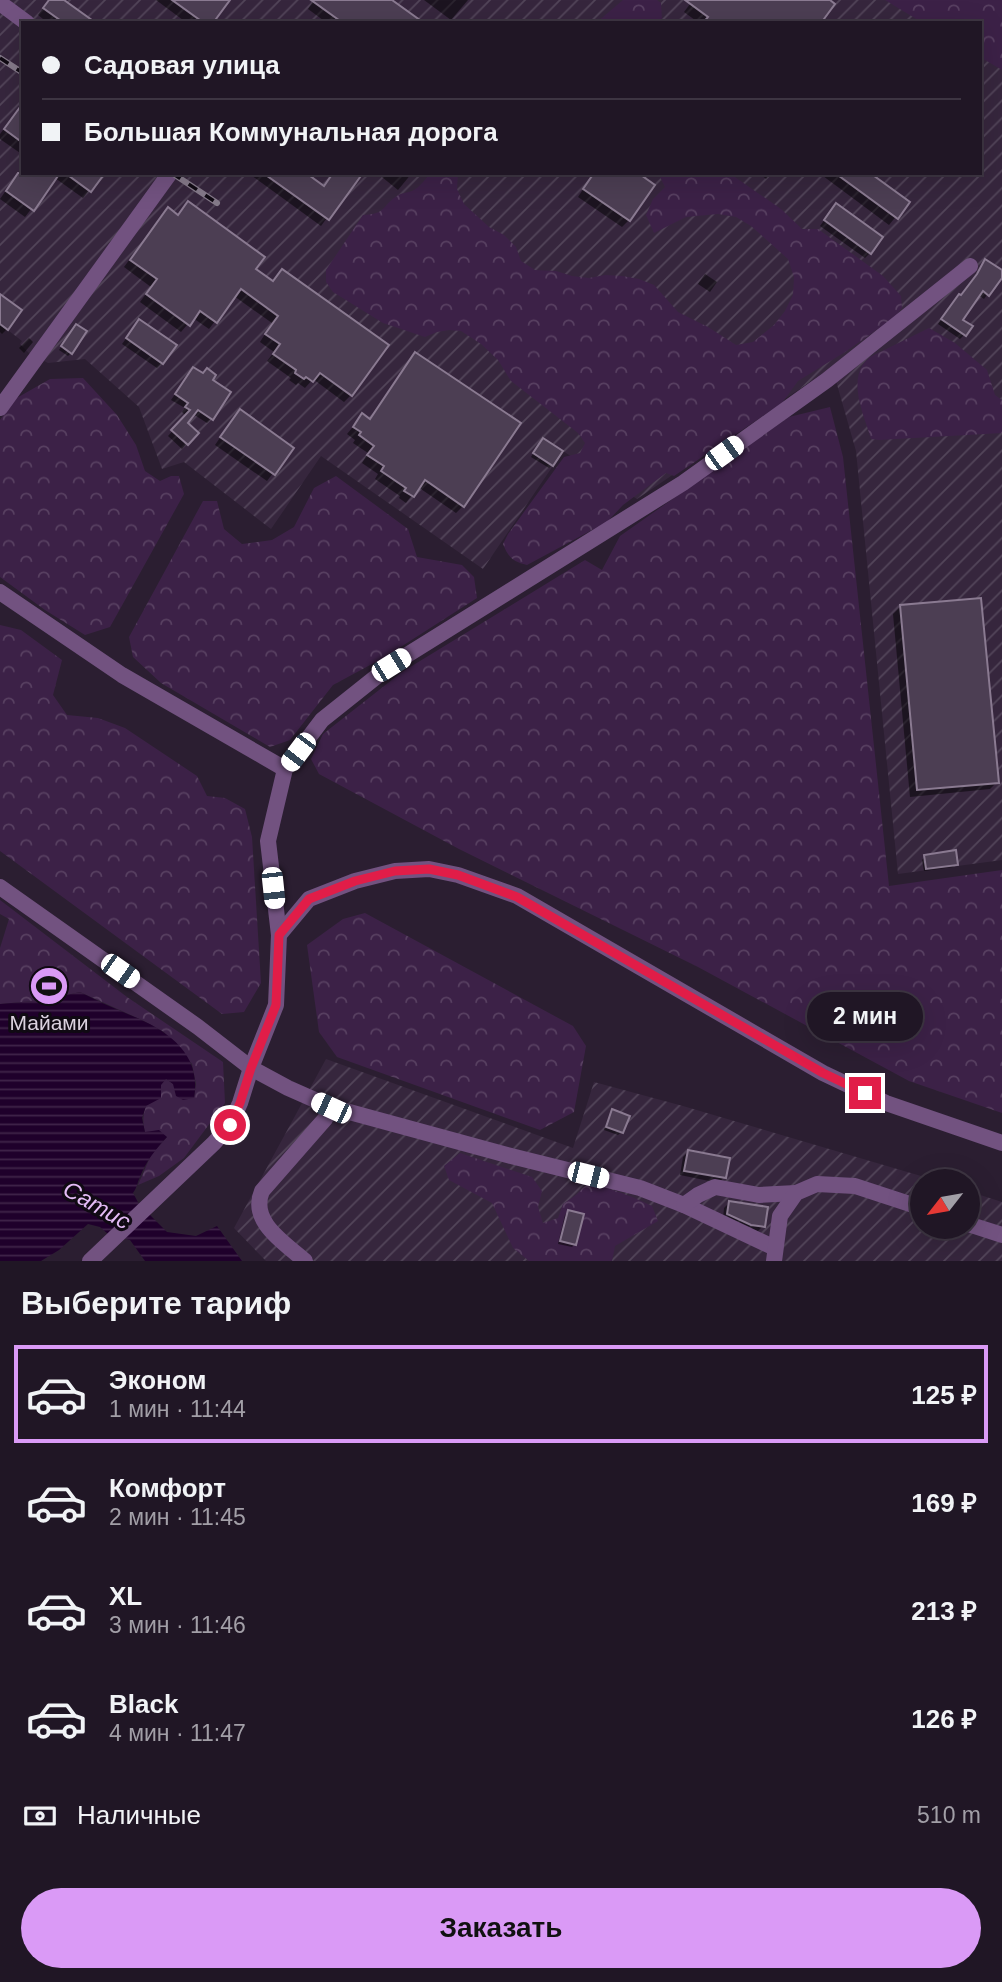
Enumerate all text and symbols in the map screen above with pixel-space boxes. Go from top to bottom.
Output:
text: Садовая улица [84,50,280,80]
text: Большая Коммунальная дорога [84,117,498,147]
car [701,432,748,474]
car [368,645,415,685]
car [277,729,320,775]
car [261,866,286,910]
car [97,950,144,992]
sports icon: Майами [28,965,70,1007]
callout: 2 мин [807,992,923,1040]
text: 2 мин [833,1003,897,1029]
place label: Майами [10,1011,89,1034]
route end [849,1077,881,1109]
car [308,1090,355,1126]
route start [214,1109,246,1141]
car [566,1160,611,1190]
north arrow [910,1169,980,1239]
map controls [910,1169,980,1239]
water label: Сатис [59,1175,136,1235]
text: Выберите тариф [21,1285,291,1321]
icon: car [25,1363,88,1426]
text: Эконом [109,1365,207,1395]
text: 125 ₽ [911,1380,977,1410]
text: 1 мин · 11:44 [109,1396,246,1422]
icon: car [25,1471,88,1534]
text: Комфорт [109,1473,226,1503]
text: 169 ₽ [911,1488,977,1518]
text: 2 мин · 11:45 [109,1504,246,1530]
icon: car [25,1579,88,1642]
text: XL [109,1581,142,1611]
text: 213 ₽ [911,1596,977,1626]
text: 3 мин · 11:46 [109,1612,246,1638]
icon: car [25,1687,88,1750]
text: Black [109,1689,178,1719]
text: 126 ₽ [911,1704,977,1734]
text: 4 мин · 11:47 [109,1720,246,1746]
icon: cash [21,1797,59,1835]
text: Наличные [77,1800,201,1830]
text: 510 m [917,1802,981,1828]
button: Заказать [21,1888,981,1968]

